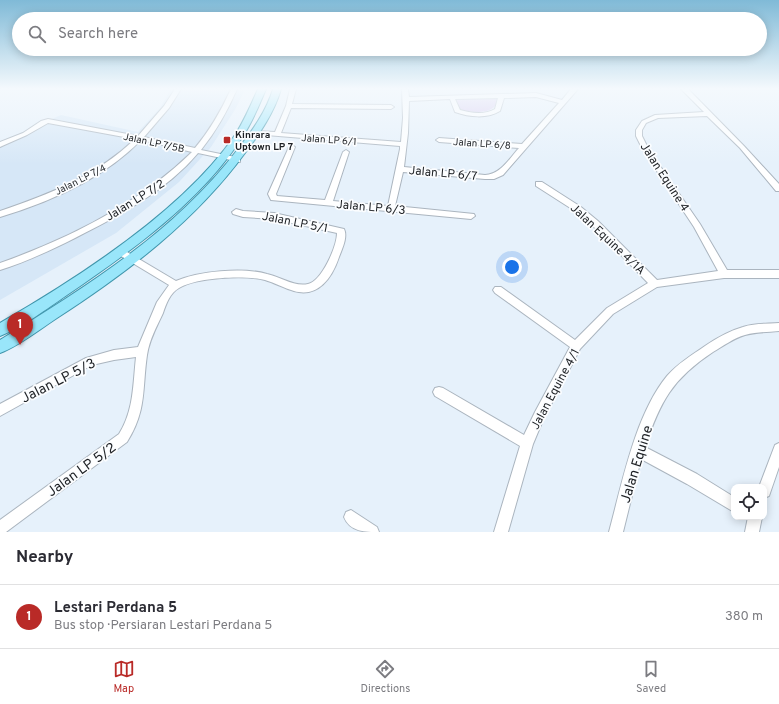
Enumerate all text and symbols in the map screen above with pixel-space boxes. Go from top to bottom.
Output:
search box [12,12,767,56]
icon: search [26,23,48,45]
text: Search here [58,25,138,44]
place label: Kinrara Uptown LP 7 [235,129,293,154]
street label: Jalan LP 7/5B [122,131,186,156]
street label: Jalan LP 6/1 [301,132,357,149]
marker: Kinrara Uptown LP 7 [222,135,232,145]
street label: Jalan LP 6/8 [453,136,511,153]
street label: Jalan Equine 4 [636,140,692,215]
street label: Jalan LP 7/4 [53,162,108,199]
street label: Jalan LP 6/7 [408,163,478,185]
street label: Jalan LP 7/2 [103,176,168,225]
street label: Jalan LP 6/3 [336,197,406,219]
street label: Jalan Equine 4/1A [566,201,648,279]
street label: Jalan LP 5/1 [260,209,329,237]
your location [502,257,522,277]
pin: 1 [7,312,33,345]
street label: Jalan Equine 4/1 [528,346,584,433]
street label: Jalan LP 5/3 [19,355,99,407]
street label: Jalan Equine [618,424,657,505]
street label: Jalan LP 5/2 [44,439,120,501]
map controls [731,484,767,520]
button: locate [731,484,767,520]
text: Nearby [16,547,73,569]
text: Lestari Perdana 5 [54,599,177,618]
text: 1 [26,609,32,625]
text: 380 m [725,609,763,625]
text: Bus stop · Persiaran Lestari Perdana 5 [54,618,272,634]
tab: Map [113,658,135,696]
tab: Directions [360,658,410,696]
tab: Saved [636,658,666,696]

